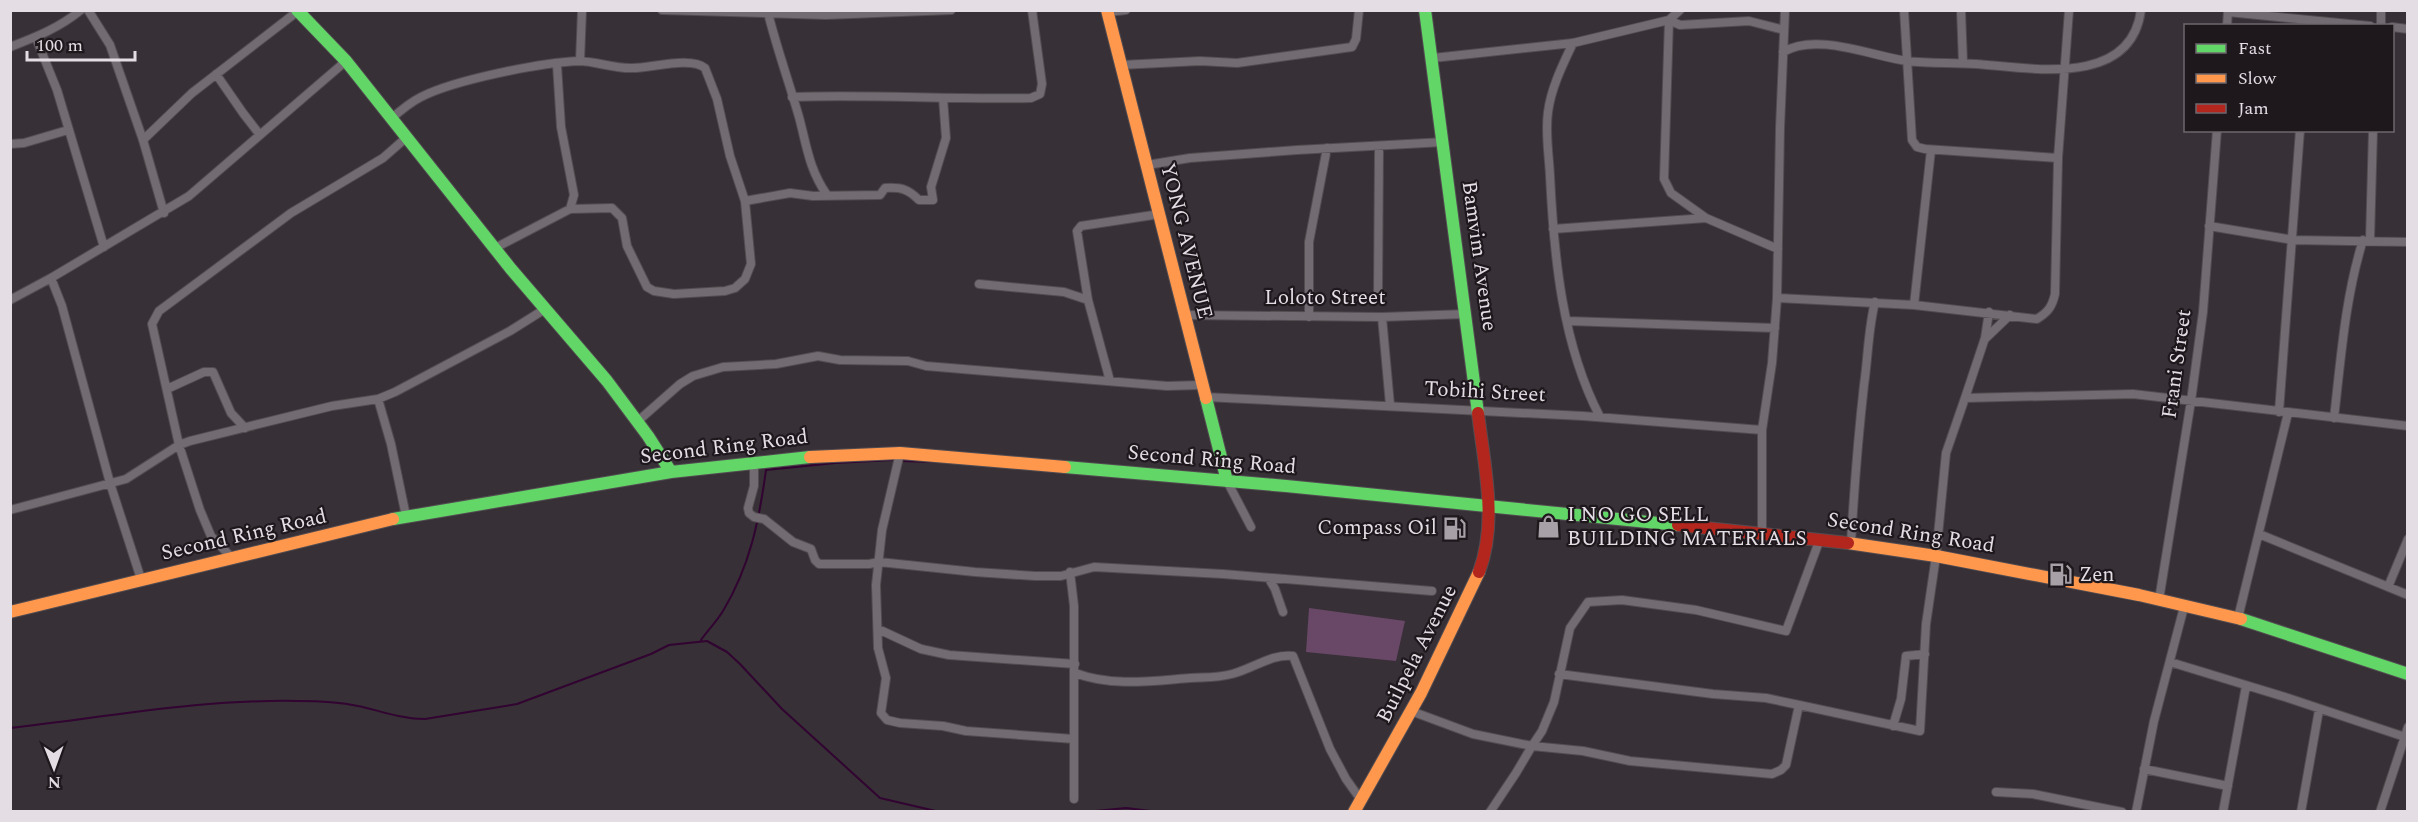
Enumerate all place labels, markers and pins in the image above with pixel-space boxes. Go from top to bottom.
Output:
place label: I NO GO SELL BUILDING MATERIALS [1567,499,1807,555]
place label: Compass Oil [1317,512,1437,544]
shop icon: I NO GO SELL BUILDING MATERIALS [1536,514,1562,540]
fuel station icon: Compass Oil [1442,515,1468,541]
place label: Zen [2079,559,2115,591]
fuel station icon: Zen [2048,562,2074,588]

